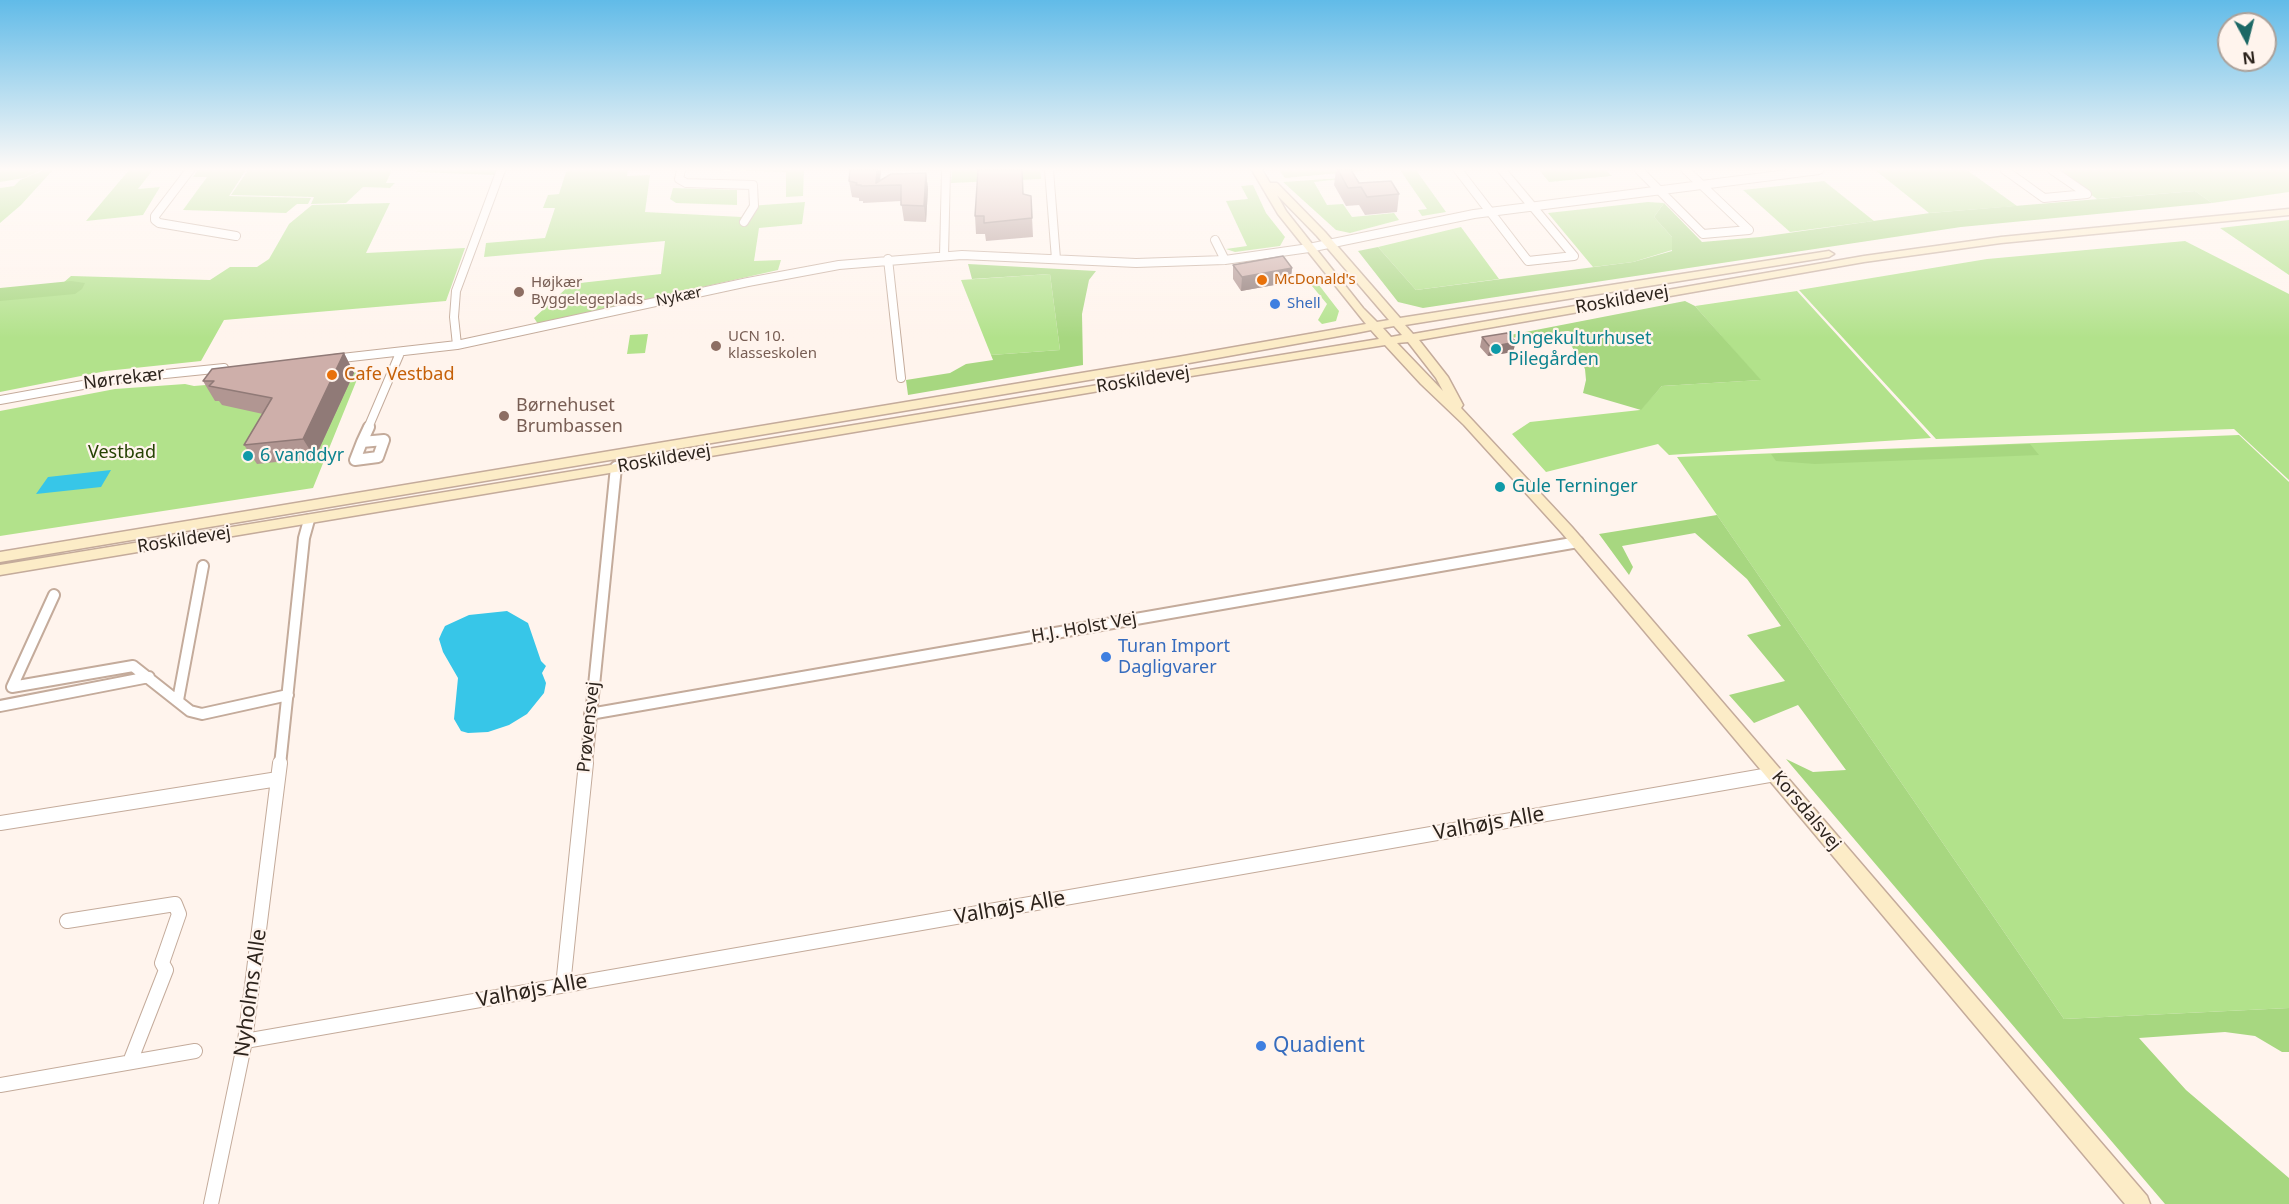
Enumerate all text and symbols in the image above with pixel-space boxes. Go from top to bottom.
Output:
north arrow [2217,12,2277,72]
text: N [2241,46,2257,70]
place label: McDonald's [1274,271,1356,289]
marker: McDonald's [1255,273,1269,287]
place label: Højkær Byggelegeplads [531,274,643,309]
street label: Roskildevej [1574,281,1670,319]
street label: Nykær [655,283,703,311]
marker: Højkær Byggelegeplads [512,285,526,299]
place label: Shell [1287,295,1321,313]
marker: Shell [1268,297,1282,311]
place label: UCN 10. klasseskolen [728,328,817,363]
place label: Ungekulturhuset Pilegården [1508,328,1651,370]
marker: UCN 10. klasseskolen [709,339,723,353]
marker: Ungekulturhuset Pilegården [1489,342,1503,356]
street label: Roskildevej [1095,362,1191,398]
street label: Nørrekær [82,363,166,395]
place label: Cafe Vestbad [344,364,454,386]
marker: Cafe Vestbad [325,368,339,382]
place label: Børnehuset Brumbassen [516,395,623,438]
marker: Børnehuset Brumbassen [497,409,511,423]
street label: Roskildevej [616,440,712,478]
park label: Vestbad [88,442,156,464]
place label: 6 vanddyr [260,445,344,467]
marker: 6 vanddyr [241,449,255,463]
place label: Gule Terninger [1512,476,1638,498]
marker: Gule Terninger [1493,480,1507,494]
street label: Roskildevej [136,522,232,558]
street label: H.J. Holst Vej [1030,608,1138,648]
place label: Turan Import Dagligvarer [1118,636,1230,678]
marker: Turan Import Dagligvarer [1099,650,1113,664]
street label: Prøvensvej [573,680,605,774]
street label: Korsdalsvej [1767,767,1845,855]
street label: Valhøjs Alle [1432,802,1546,846]
street label: Valhøjs Alle [953,886,1067,930]
street label: Nyholms Alle [230,927,272,1059]
street label: Valhøjs Alle [475,969,589,1013]
place label: Quadient [1273,1033,1365,1059]
marker: Quadient [1254,1039,1268,1053]

